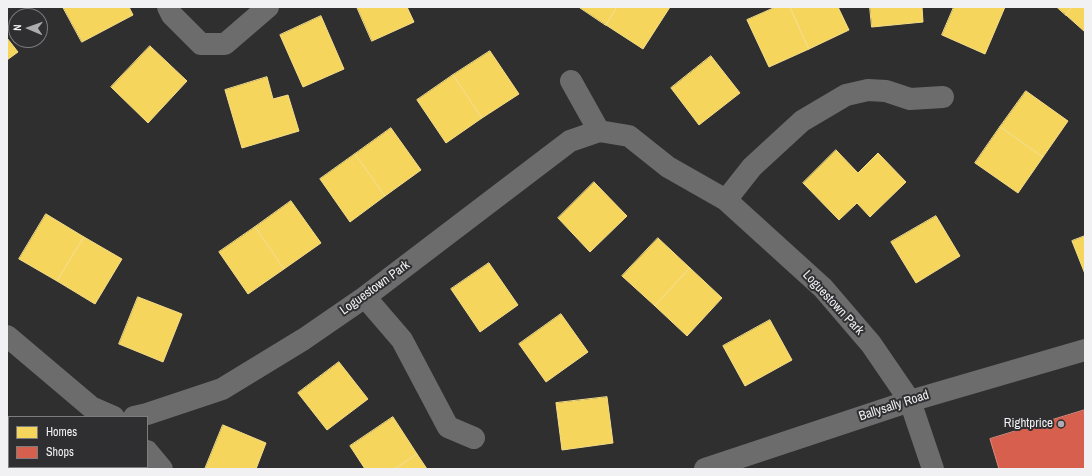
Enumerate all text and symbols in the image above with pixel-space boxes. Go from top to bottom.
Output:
north arrow [8,8,48,48]
text: N [10,24,24,31]
street label: Loguestown Park [337,257,413,319]
street label: Loguestown Park [799,268,867,338]
street label: Ballysally Road [857,387,931,425]
legend [8,416,148,468]
place label: Rightprice [1004,416,1053,432]
marker: Rightprice [1056,419,1066,429]
text: Homes [46,424,77,440]
text: Shops [46,444,74,460]

